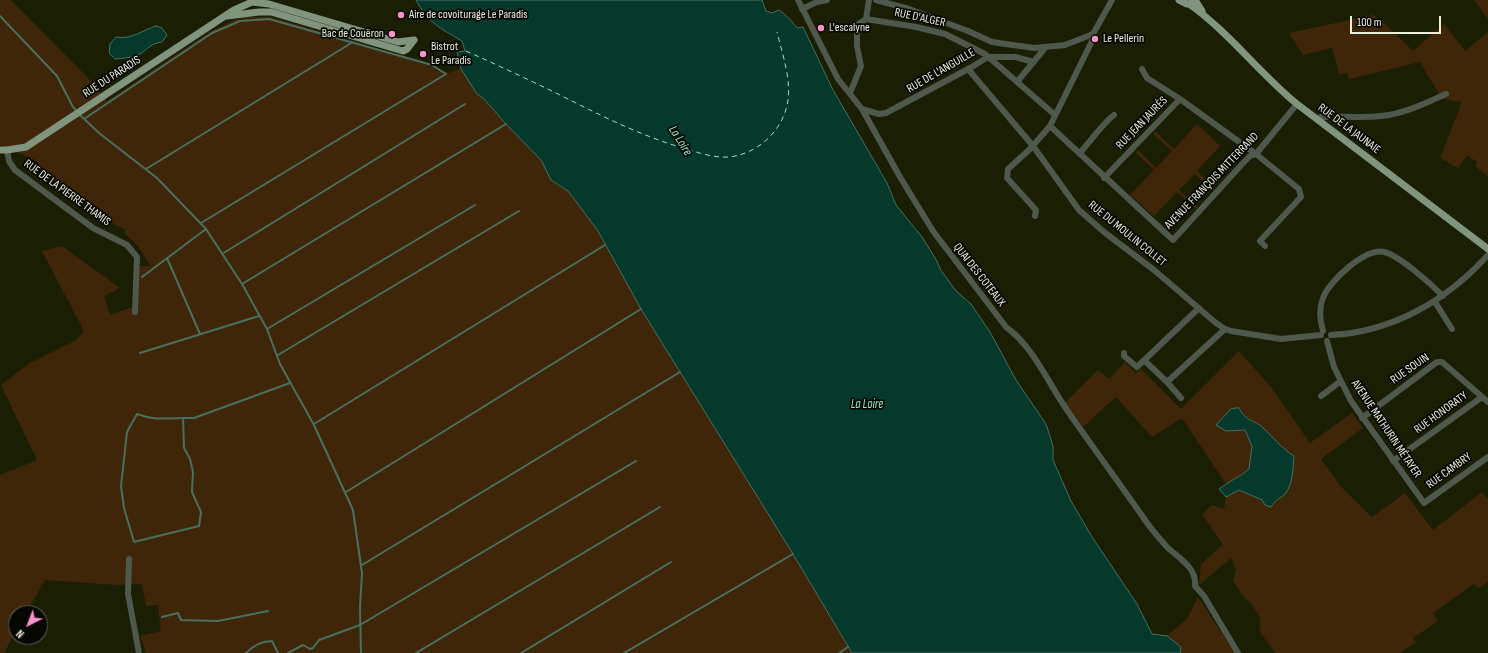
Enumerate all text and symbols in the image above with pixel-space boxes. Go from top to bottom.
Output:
street label: RUE D'ALGER [893,6,947,30]
place label: Aire de covoiturage Le Paradis [409,8,527,22]
scale bar [1352,8,1443,34]
marker: Aire de covoiturage Le Paradis [396,10,406,20]
text: 100 m [1357,15,1382,30]
place label: L'escalyne [829,21,870,35]
marker: L'escalyne [816,23,826,33]
place label: Bac de Couëron [322,27,384,41]
marker: Bac de Couëron [387,29,397,39]
place label: Le Pellerin [1103,32,1144,46]
marker: Le Pellerin [1090,34,1100,44]
place label: Bistrot Le Paradis [431,40,471,68]
street label: RUE DE L'ANGUILLE [904,46,978,96]
marker: Bistrot Le Paradis [418,49,428,59]
street label: RUE DU PARADIS [80,53,144,101]
street label: RUE JEAN JAURÈS [1113,94,1171,152]
street label: RUE DE LA JAUNAIE [1315,101,1383,157]
water label: La Loire [665,123,695,159]
street label: AVENUE FRANÇOIS MITTERRAND [1162,130,1262,232]
street label: RUE DE LA PIERRE THAMIS [21,157,113,229]
street label: RUE DU MOULIN COLLET [1085,198,1169,270]
street label: QUAI DES COTEAUX [950,240,1008,310]
street label: RUE SOUIN [1388,351,1432,387]
street label: AVENUE MATHURIN MÉTAYER [1348,377,1424,481]
street label: RUE HONORATY [1412,389,1470,437]
water label: La Loire [851,397,883,413]
street label: RUE CAMBRY [1424,450,1474,492]
north arrow [8,605,48,645]
text: N [14,627,27,640]

